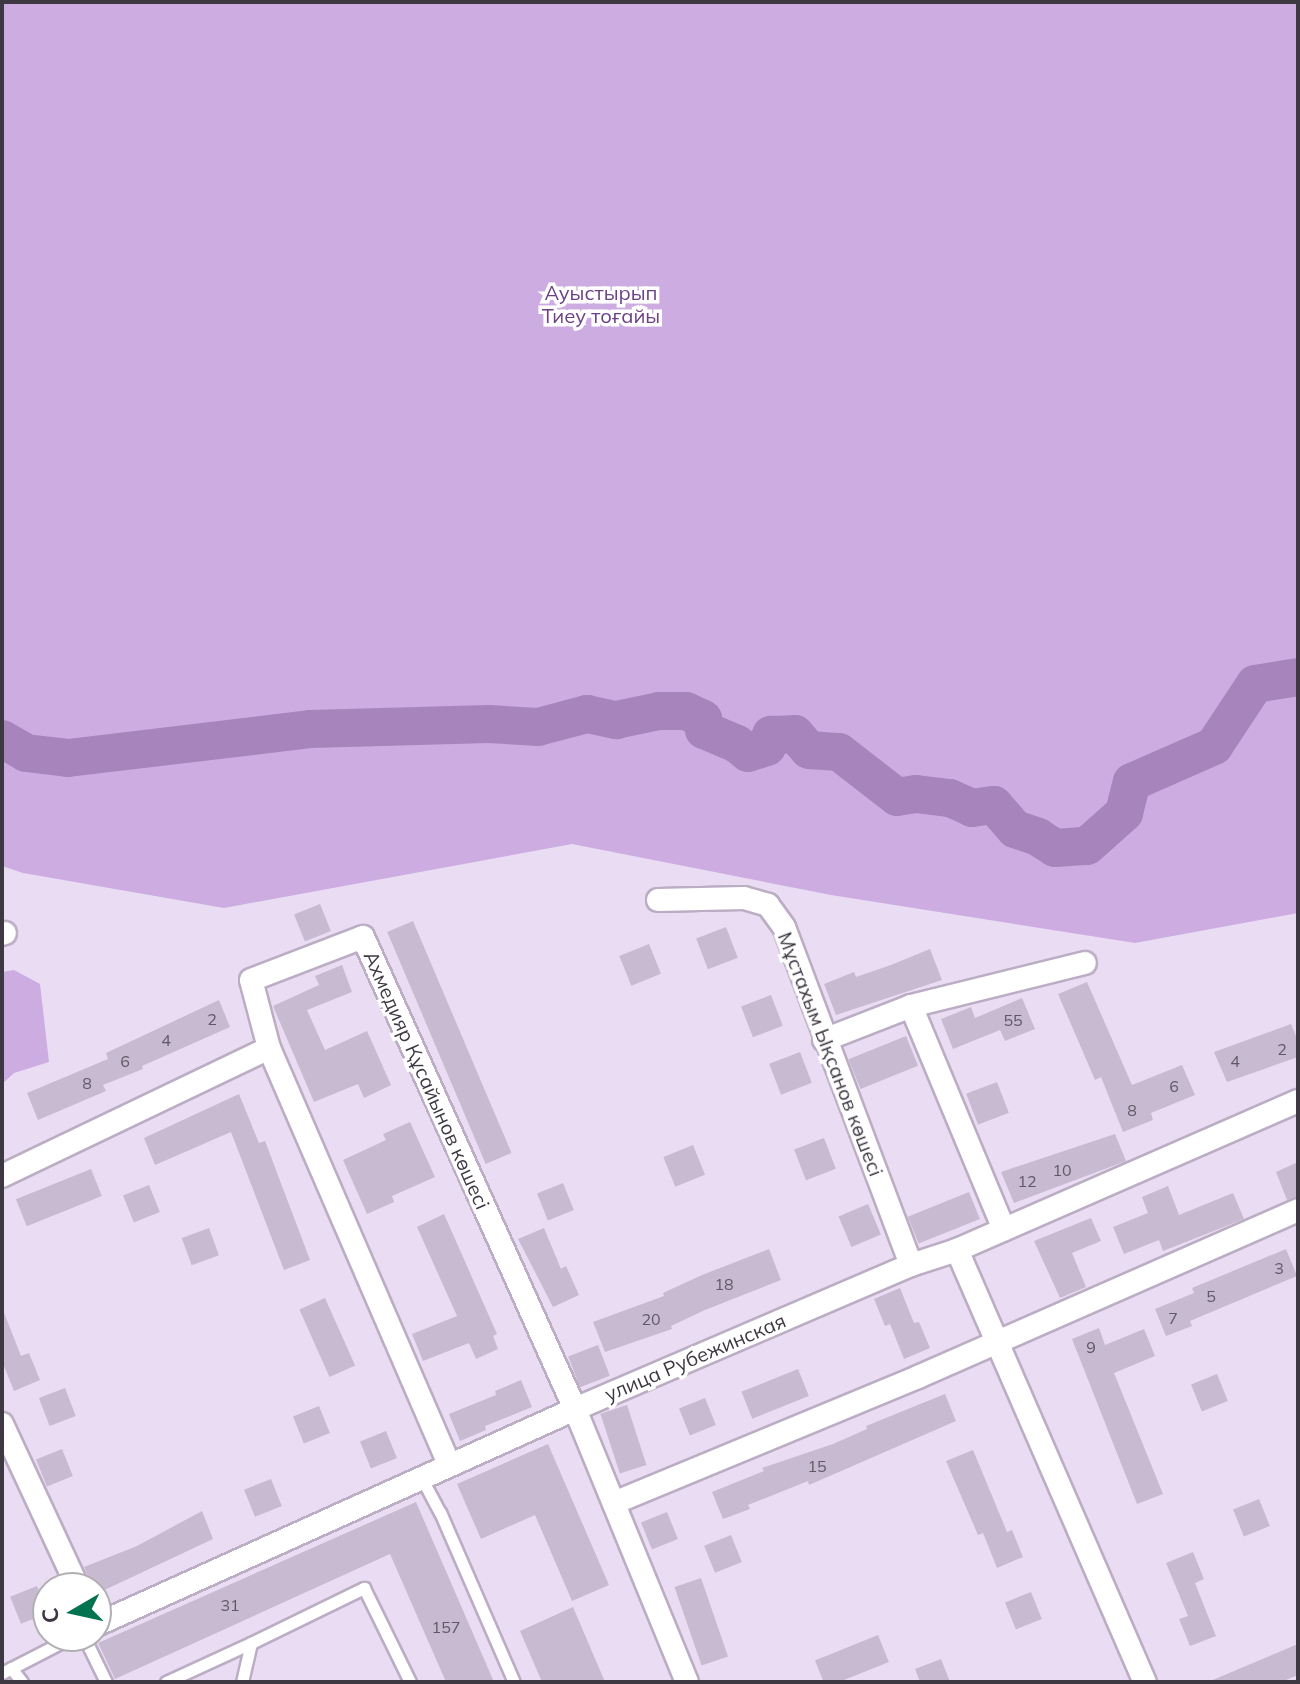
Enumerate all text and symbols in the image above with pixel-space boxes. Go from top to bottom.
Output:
park label: Ауыстырып Тиеу тоғайы [542,280,660,327]
street label: Мұстахым Ықсанов көшесі [773,928,889,1180]
street label: Ахмедияр Құсайынов көшесі [359,947,495,1213]
house number: 2 [207,1009,217,1029]
house number: 55 [1003,1010,1023,1030]
house number: 4 [161,1030,171,1050]
house number: 2 [1277,1039,1287,1059]
house number: 6 [120,1051,130,1071]
house number: 4 [1230,1051,1240,1071]
house number: 8 [82,1073,92,1093]
house number: 6 [1169,1076,1179,1096]
house number: 8 [1127,1100,1137,1120]
house number: 10 [1052,1160,1072,1180]
house number: 12 [1017,1171,1037,1191]
house number: 3 [1274,1258,1284,1278]
house number: 18 [714,1274,734,1294]
house number: 5 [1206,1286,1216,1306]
street label: улица Рубежинская [601,1308,789,1406]
house number: 7 [1168,1308,1178,1328]
house number: 20 [641,1309,661,1329]
house number: 9 [1086,1337,1096,1357]
house number: 15 [807,1456,827,1476]
north arrow [32,1572,112,1652]
house number: 31 [220,1595,240,1615]
text: С [35,1606,65,1625]
house number: 157 [432,1617,460,1637]

